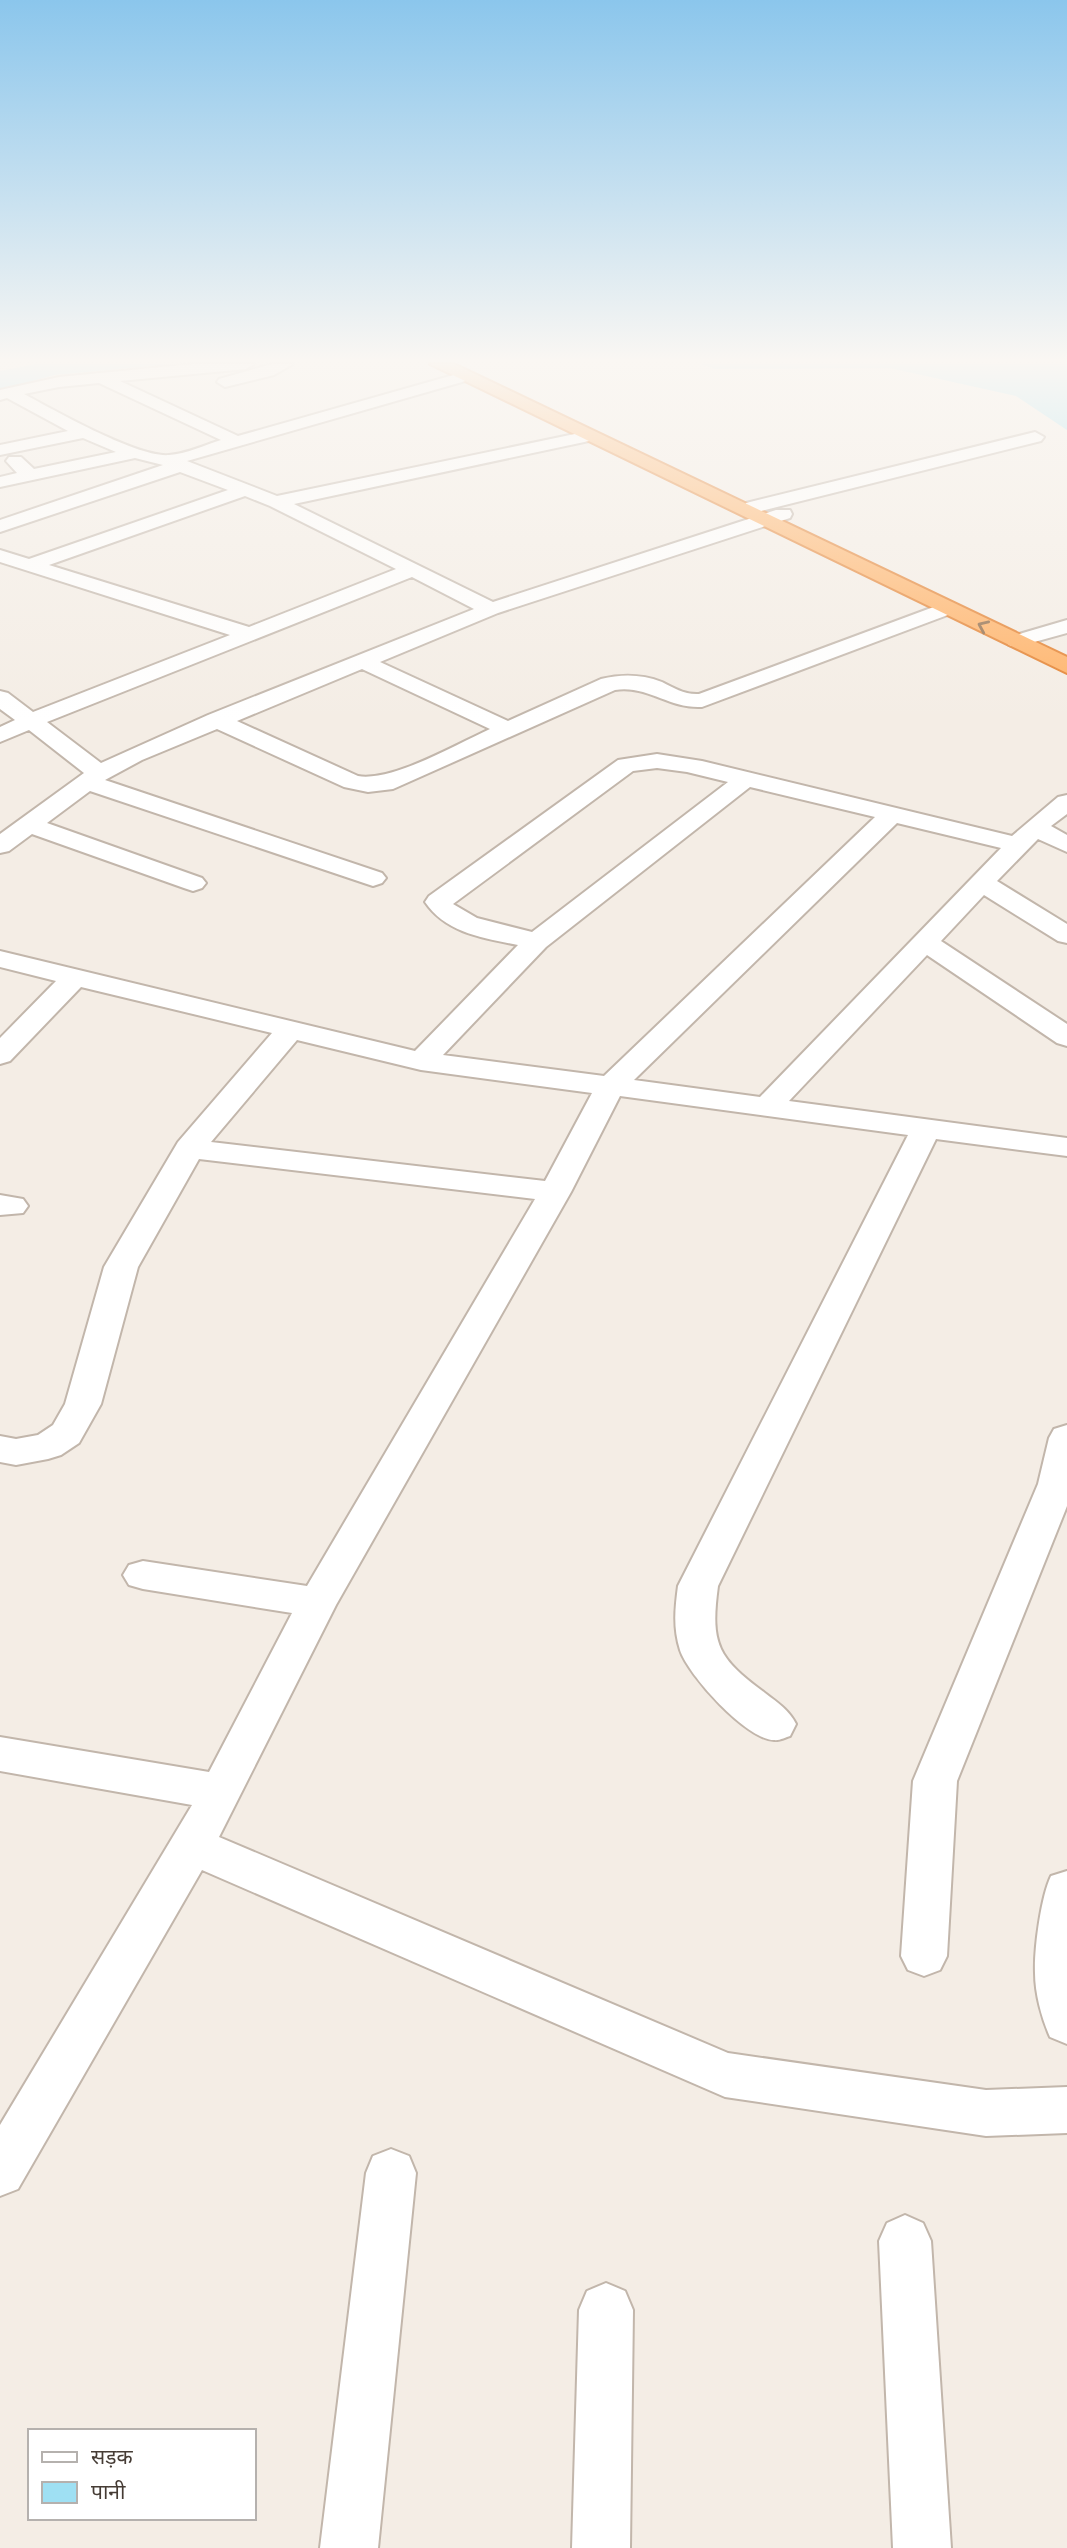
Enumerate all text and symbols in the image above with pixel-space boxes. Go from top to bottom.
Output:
one-way arrow [978,620,991,634]
legend [28,2429,256,2520]
text: सड़क [91,2443,133,2470]
text: पानी [91,2478,126,2505]

